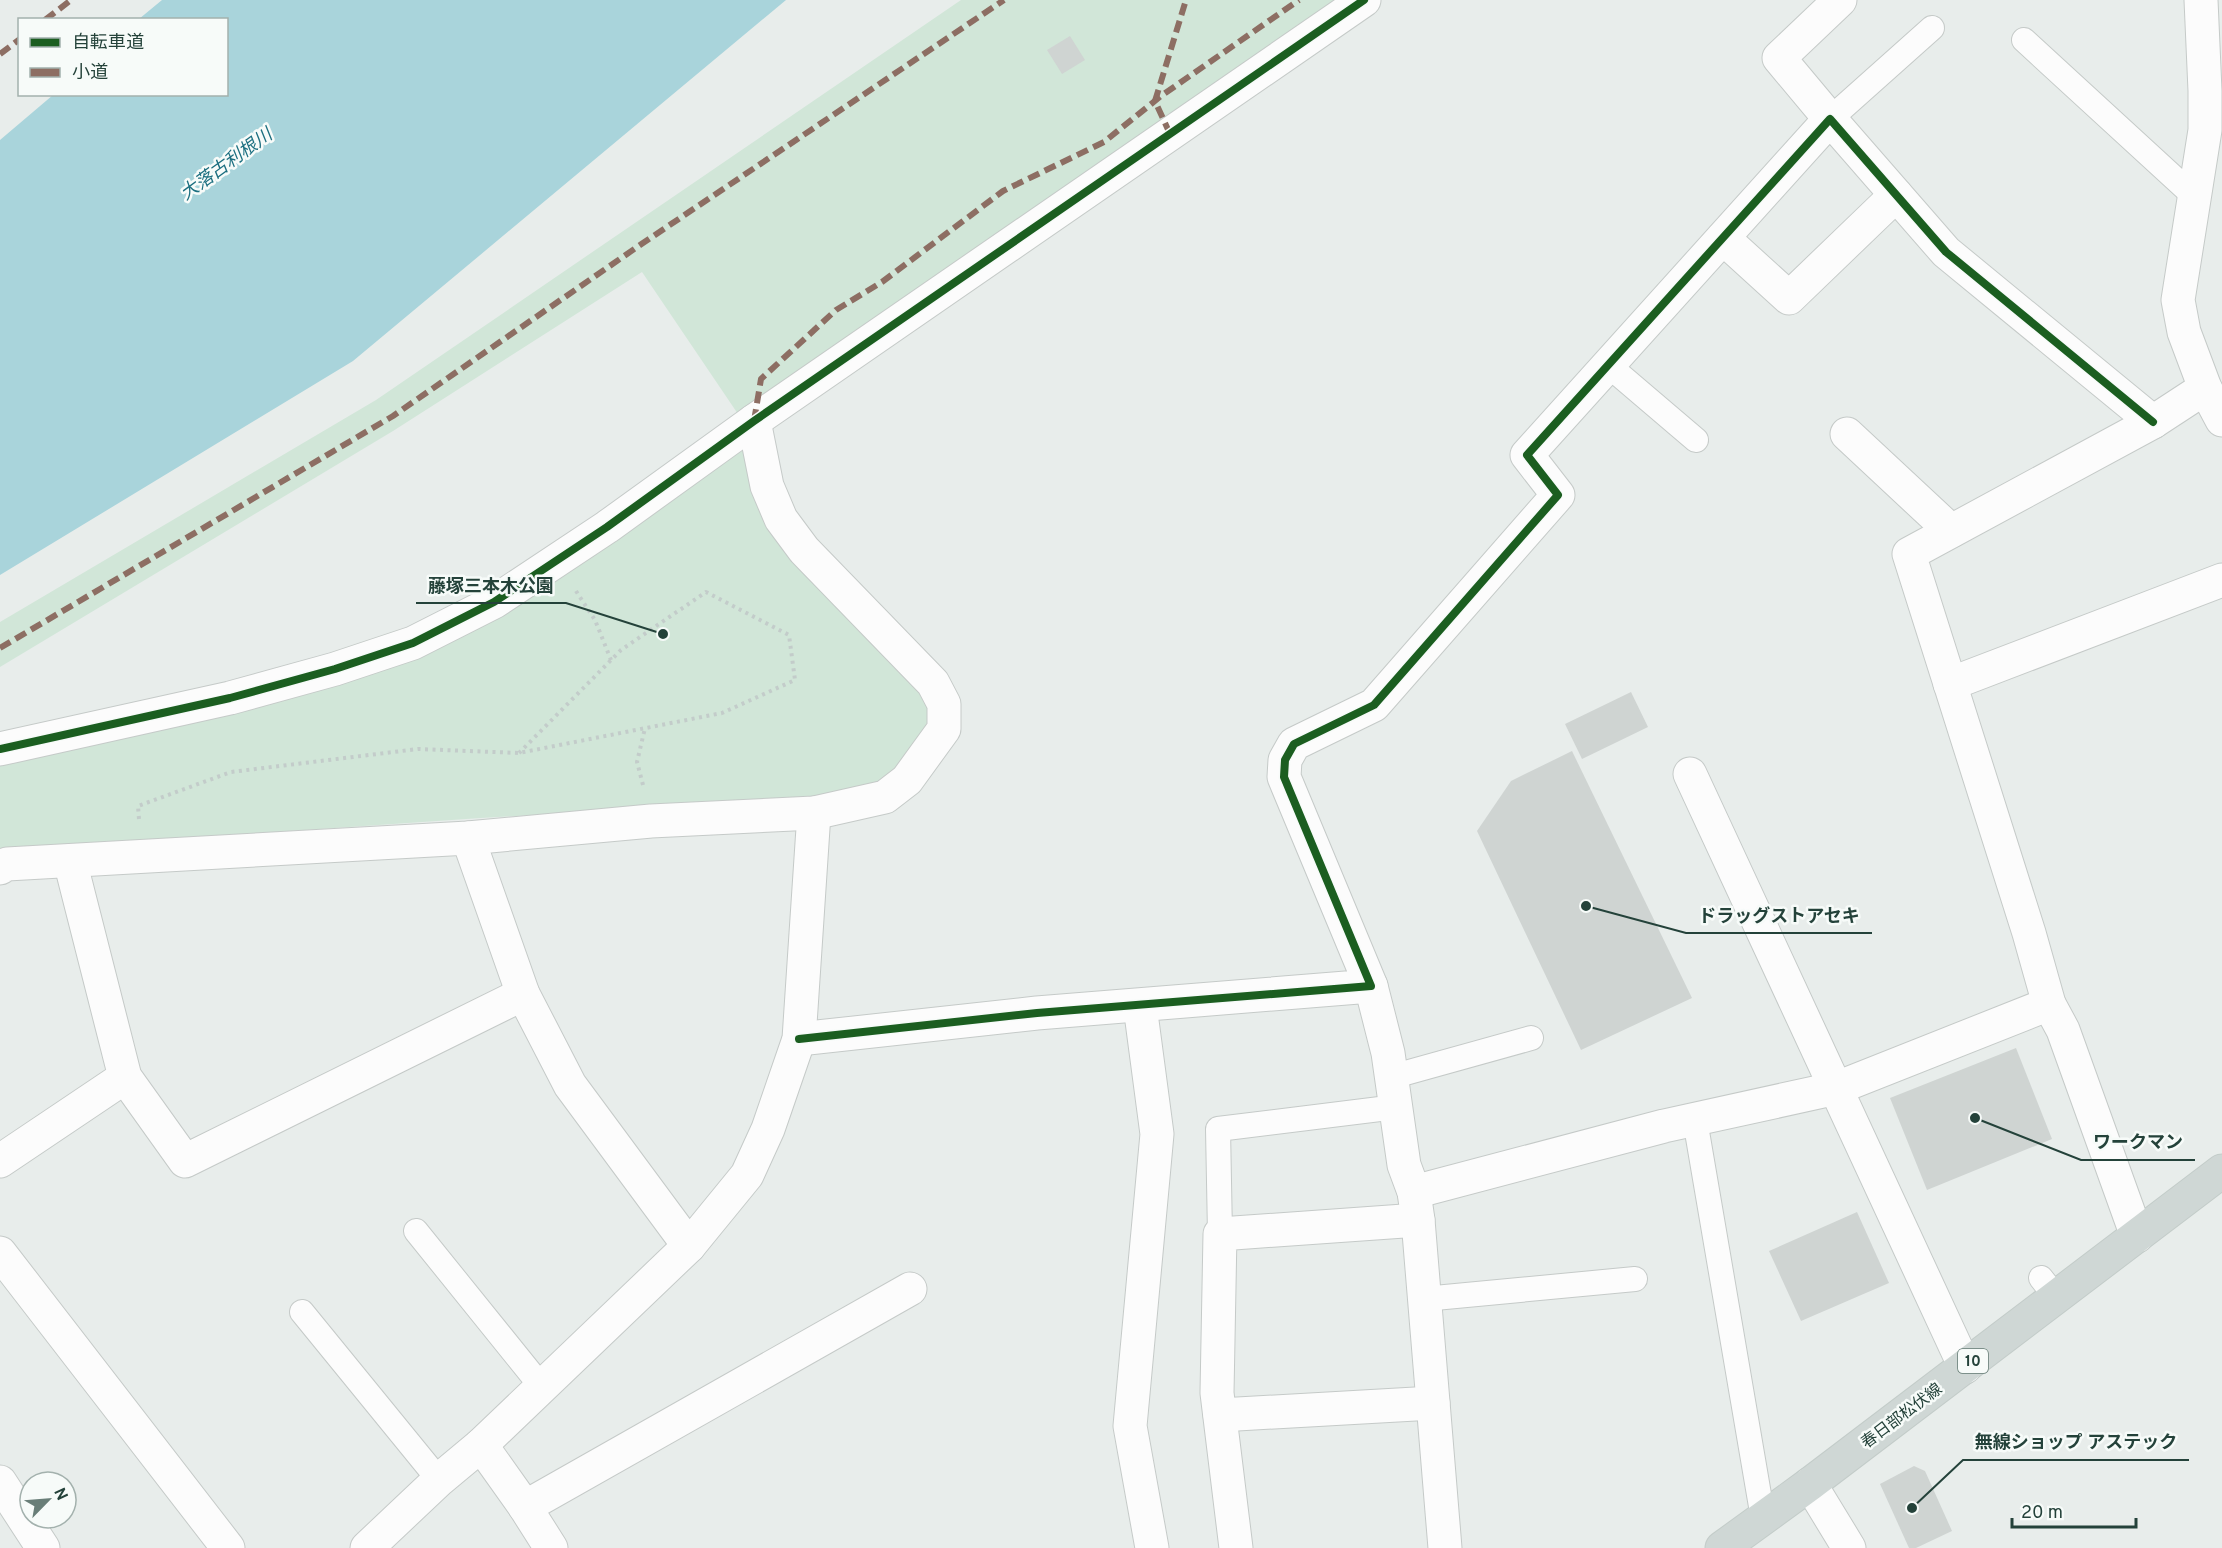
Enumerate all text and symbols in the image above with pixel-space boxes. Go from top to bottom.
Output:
legend [18,18,228,96]
text: 自転車道 [72,32,144,55]
text: 小道 [72,62,108,85]
water label: 大落古利根川 [176,123,279,206]
callout: 藤塚三本木公園 [416,567,566,603]
text: 藤塚三本木公園 [428,576,554,599]
callout: ドラッグストアセキ [1686,897,1872,933]
text: ドラッグストアセキ [1698,906,1860,929]
callout: ワークマン [2081,1124,2195,1160]
text: ワークマン [2093,1132,2183,1155]
road number: 10 [1958,1349,1988,1373]
street label: 春日部松伏線 [1858,1380,1947,1453]
callout: 無線ショップ アステック [1963,1424,2189,1460]
text: 無線ショップ アステック [1975,1432,2177,1455]
north arrow [18,1470,78,1530]
text: N [48,1485,71,1504]
scale bar [2012,1491,2136,1529]
text: 20 m [2021,1502,2063,1525]

